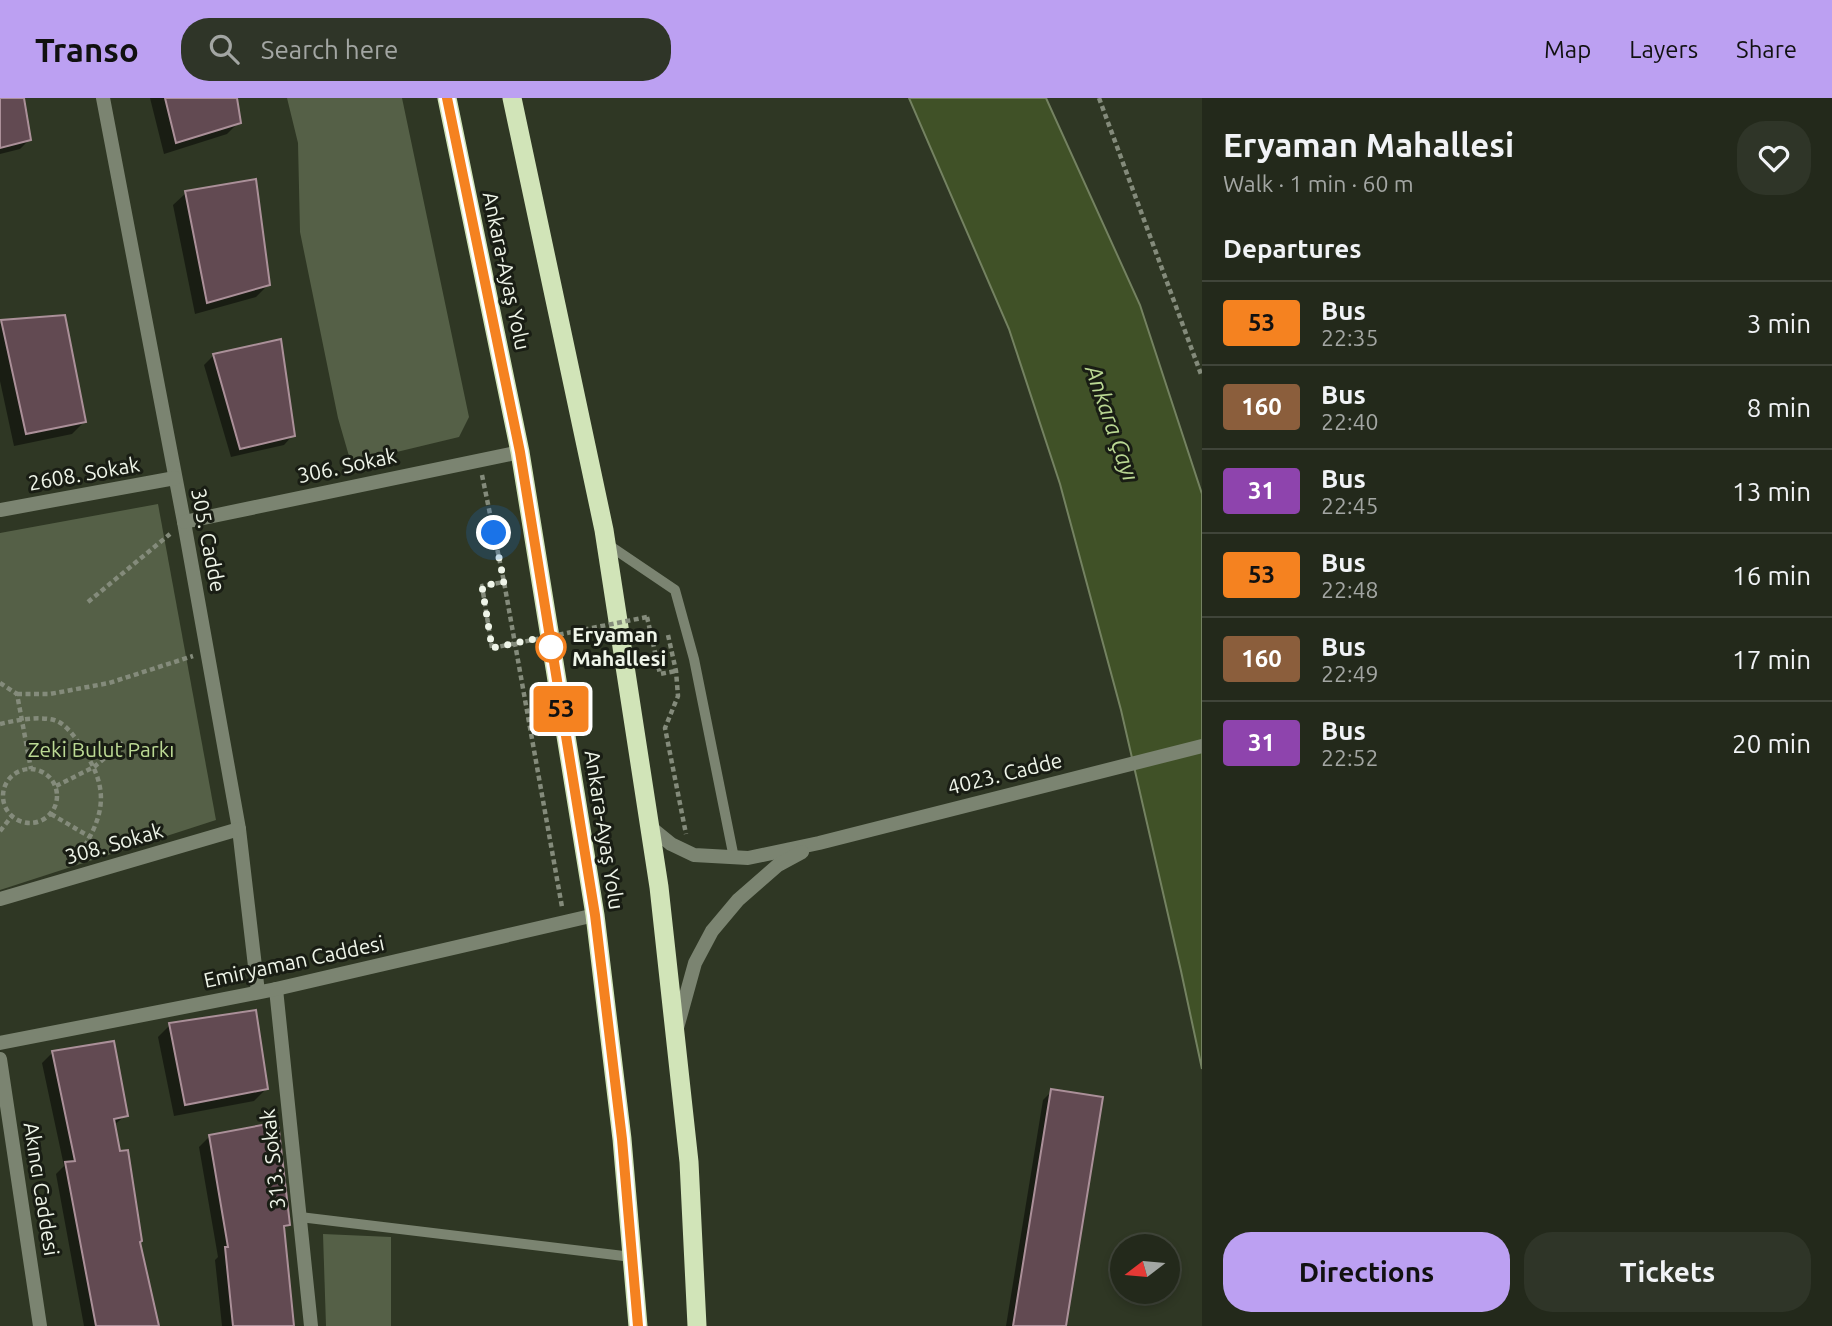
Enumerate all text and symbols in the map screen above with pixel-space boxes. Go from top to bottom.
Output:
search box [181,18,671,81]
icon: search [205,30,243,68]
text: Transo [35,31,139,68]
text: Search here [261,35,398,64]
text: Map [1544,36,1591,63]
text: Layers [1629,36,1698,63]
text: Share [1736,36,1797,63]
button: heart [1737,121,1811,195]
text: Eryaman Mahallesi [1223,126,1514,163]
text: Walk · 1 min · 60 m [1223,171,1414,196]
street label: Ankara-Ayaş Yolu [478,189,535,352]
text: Departures [1223,234,1361,263]
text: Bus [1321,296,1366,325]
text: 53 [1248,309,1275,336]
text: 3 min [1747,309,1811,338]
text: 22:35 [1321,325,1379,350]
water label: Ankara Çayı [1081,361,1144,484]
text: Bus [1321,380,1366,409]
text: 160 [1241,393,1282,420]
text: 8 min [1747,393,1811,422]
text: 22:40 [1321,409,1379,434]
street label: 306. Sokak [295,443,399,487]
street label: 2608. Sokak [26,451,142,495]
text: Bus [1321,464,1366,493]
text: 31 [1248,477,1275,504]
text: 13 min [1732,477,1811,506]
street label: 305. Cadde [187,486,231,594]
text: 22:45 [1321,493,1379,518]
your location [476,515,511,550]
text: Bus [1321,548,1366,577]
text: 53 [1248,561,1275,588]
text: 16 min [1732,561,1811,590]
text: 22:48 [1321,577,1379,602]
place label: Eryaman Mahallesi [572,622,666,670]
marker: Eryaman Mahallesi [536,632,566,662]
text: Bus [1321,632,1366,661]
text: 160 [1241,645,1282,672]
text: 17 min [1732,645,1811,674]
text: 22:49 [1321,661,1379,686]
line badge: 53 [530,686,592,732]
text: 53 [547,695,575,722]
text: Bus [1321,716,1366,745]
text: 31 [1248,729,1275,756]
text: 20 min [1732,729,1811,758]
park label: Zeki Bulut Parkı [28,737,174,761]
text: 22:52 [1321,745,1379,770]
street label: 4023. Cadde [945,747,1065,799]
street label: Ankara-Ayaş Yolu [581,748,629,911]
street label: 308. Sokak [62,818,166,868]
street label: Emiryaman Caddesi [201,930,386,992]
street label: 313. Sokak [255,1107,289,1210]
street label: Akıncı Caddesi [20,1120,64,1257]
button: Directions [1223,1232,1510,1312]
button: Tickets [1524,1232,1811,1312]
north arrow [1110,1234,1180,1304]
map controls [1110,1234,1180,1304]

